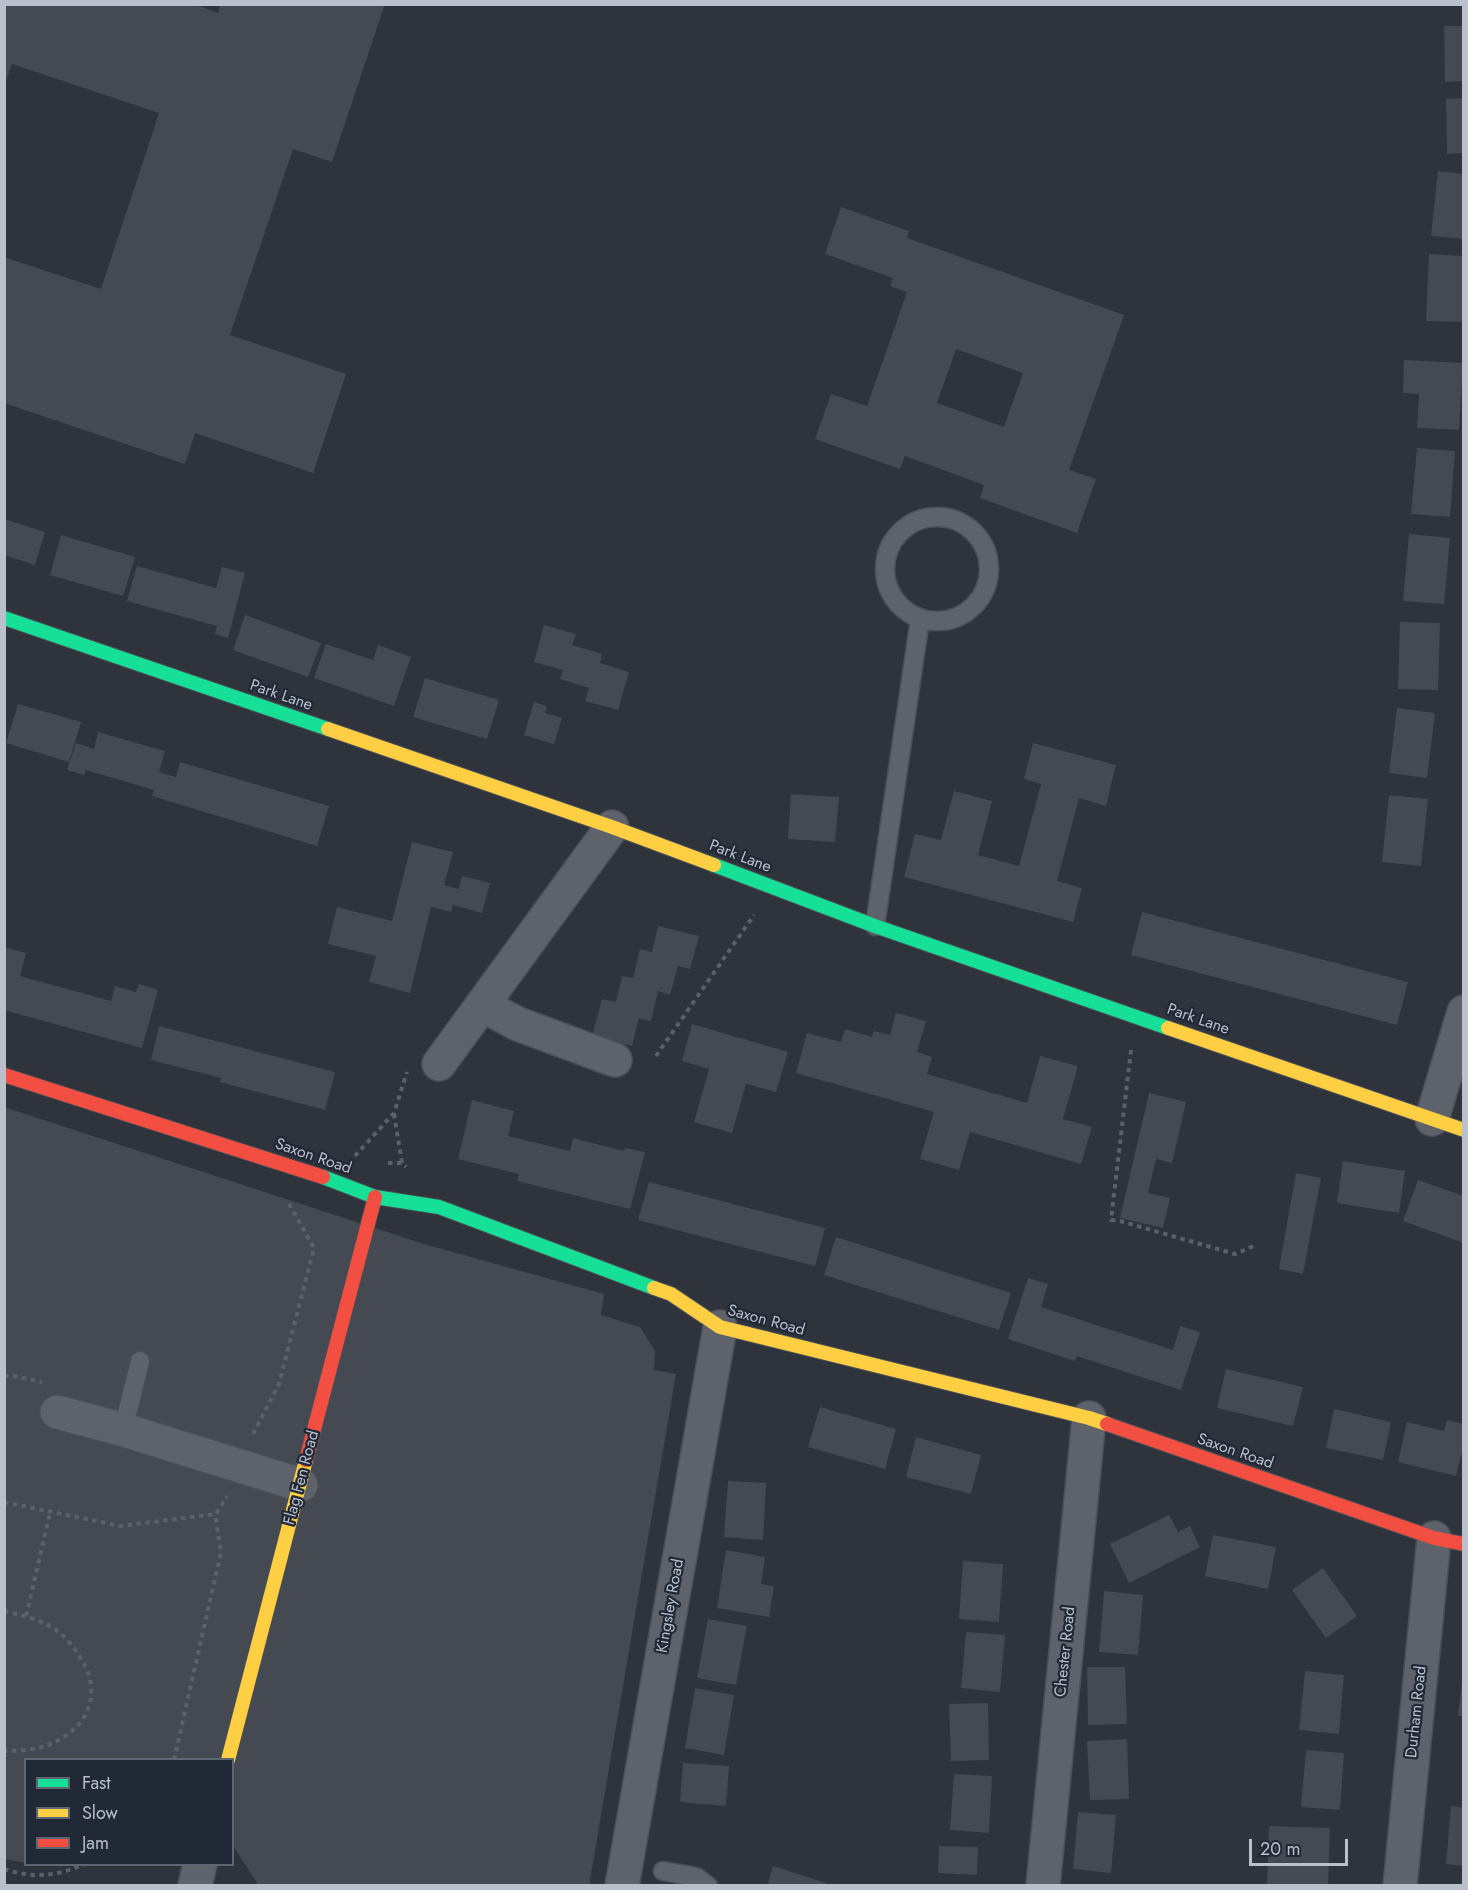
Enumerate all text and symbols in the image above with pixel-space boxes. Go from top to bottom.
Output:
street label: Park Lane [247,676,315,716]
street label: Park Lane [706,836,774,878]
street label: Park Lane [1164,1000,1232,1040]
street label: Saxon Road [272,1135,354,1179]
street label: Saxon Road [725,1301,807,1341]
street label: Flag Fen Road [280,1429,324,1527]
street label: Saxon Road [1194,1430,1276,1474]
street label: Kingsley Road [653,1557,689,1655]
street label: Chester Road [1052,1606,1080,1698]
street label: Durham Road [1403,1665,1431,1759]
legend [24,1758,234,1866]
text: Fast [82,1770,111,1796]
text: Slow [82,1800,118,1826]
scale bar [1252,1827,1351,1865]
text: Jam [82,1830,109,1856]
text: 20 m [1260,1836,1300,1862]

